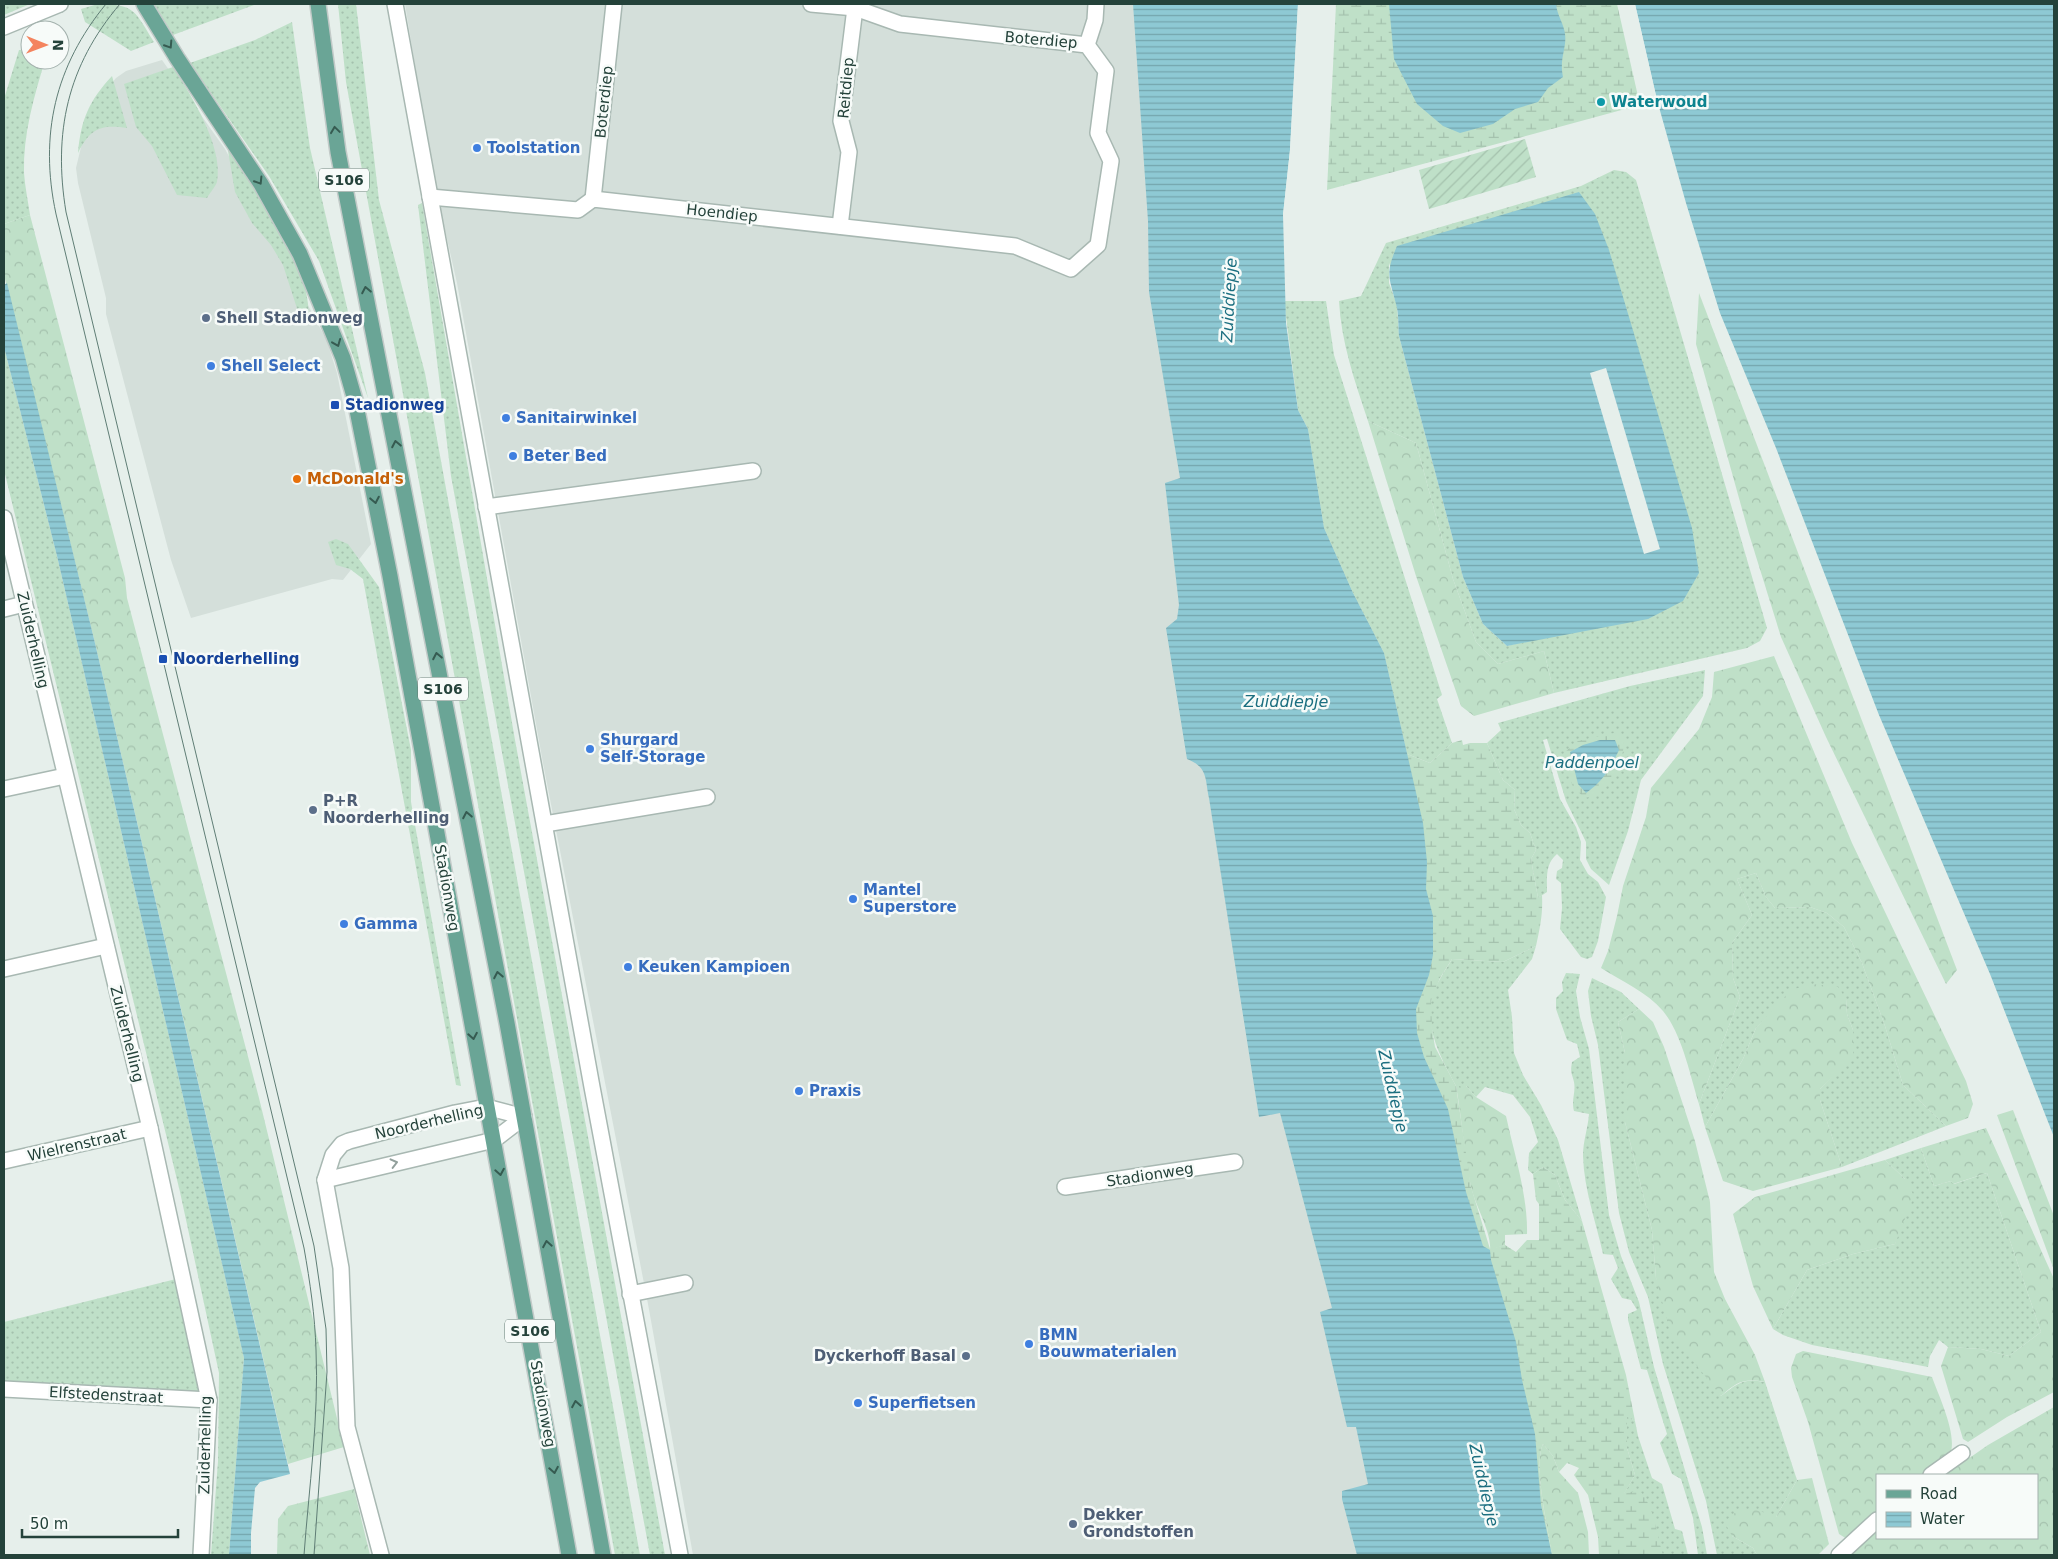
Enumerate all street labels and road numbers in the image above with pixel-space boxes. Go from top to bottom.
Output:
street label: Boterdiep [1004,28,1078,52]
street label: Reitdiep [834,57,858,119]
street label: Boterdiep [591,65,617,139]
road number: S106 [319,168,369,192]
street label: Hoendiep [685,200,759,226]
street label: Zuiderhelling [13,590,53,690]
road number: S106 [418,678,468,701]
street label: Stadionweg [430,843,464,933]
street label: Zuiderhelling [106,984,148,1084]
street label: Noorderhelling [373,1101,485,1143]
street label: Wielrenstraat [26,1125,128,1165]
street label: Stadionweg [1105,1159,1195,1191]
road number: S106 [505,1320,555,1342]
street label: Stadionweg [526,1359,560,1449]
street label: Elfstedenstraat [48,1383,164,1407]
street label: Zuiderhelling [195,1395,215,1495]

